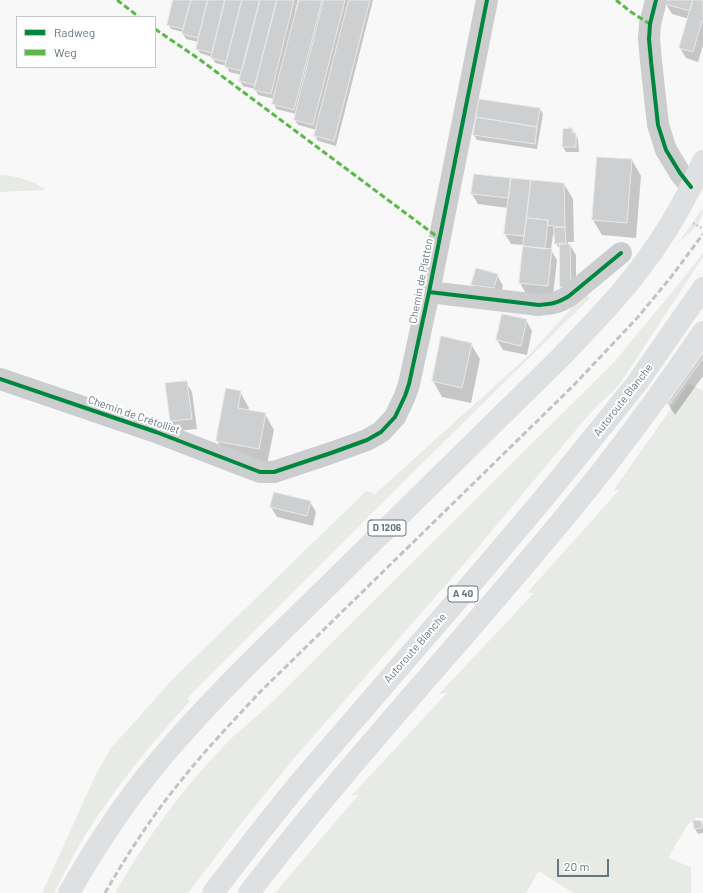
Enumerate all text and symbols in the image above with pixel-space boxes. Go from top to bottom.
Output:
legend [16,16,156,68]
text: Radweg [54,25,95,39]
text: Weg [54,45,77,59]
street label: Chemin de Platton [406,237,436,325]
street label: Autoroute Blanche [591,361,655,439]
street label: Chemin de Crétolliet [86,393,182,437]
road number: D 1206 [368,520,406,536]
road number: A 40 [448,586,478,602]
street label: Autoroute Blanche [381,610,449,686]
scale bar [559,851,611,877]
text: 20 m [564,859,590,873]

